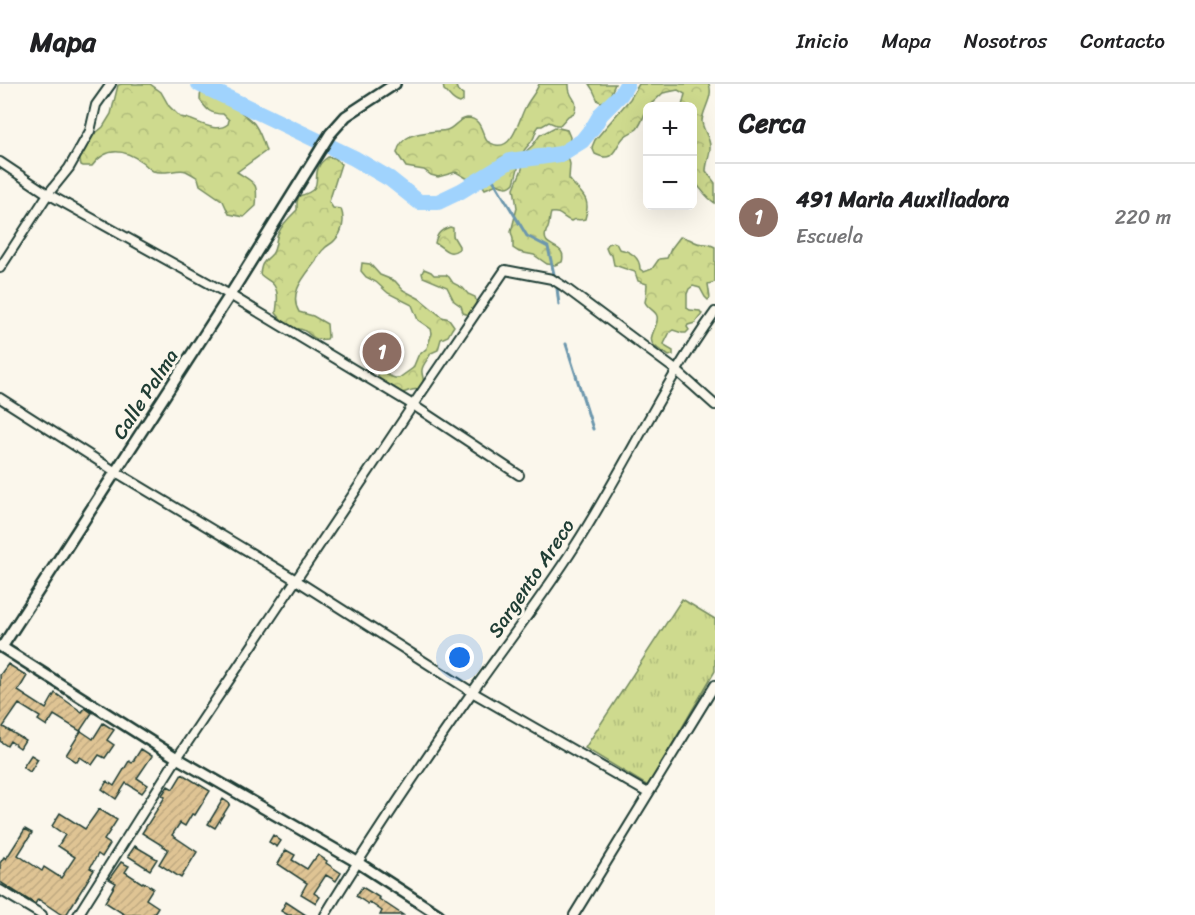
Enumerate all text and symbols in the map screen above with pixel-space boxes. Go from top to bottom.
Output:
text: Mapa [30,17,96,66]
text: Inicio [796,22,848,60]
text: Mapa [881,22,931,60]
text: Nosotros [964,22,1047,60]
text: Contacto [1080,22,1165,60]
text: Cerca [739,100,805,146]
map controls [643,102,697,210]
button: + [643,102,697,156]
button: − [643,156,697,210]
text: 491 Maria Auxiliadora [796,180,1009,219]
text: 1 [754,200,763,235]
text: 220 m [1115,200,1171,235]
text: Escuela [796,219,863,254]
pin: 1 [362,330,401,374]
street label: Calle Palma [103,342,188,447]
street label: Sargento Areco [478,511,584,645]
your location [445,643,474,672]

